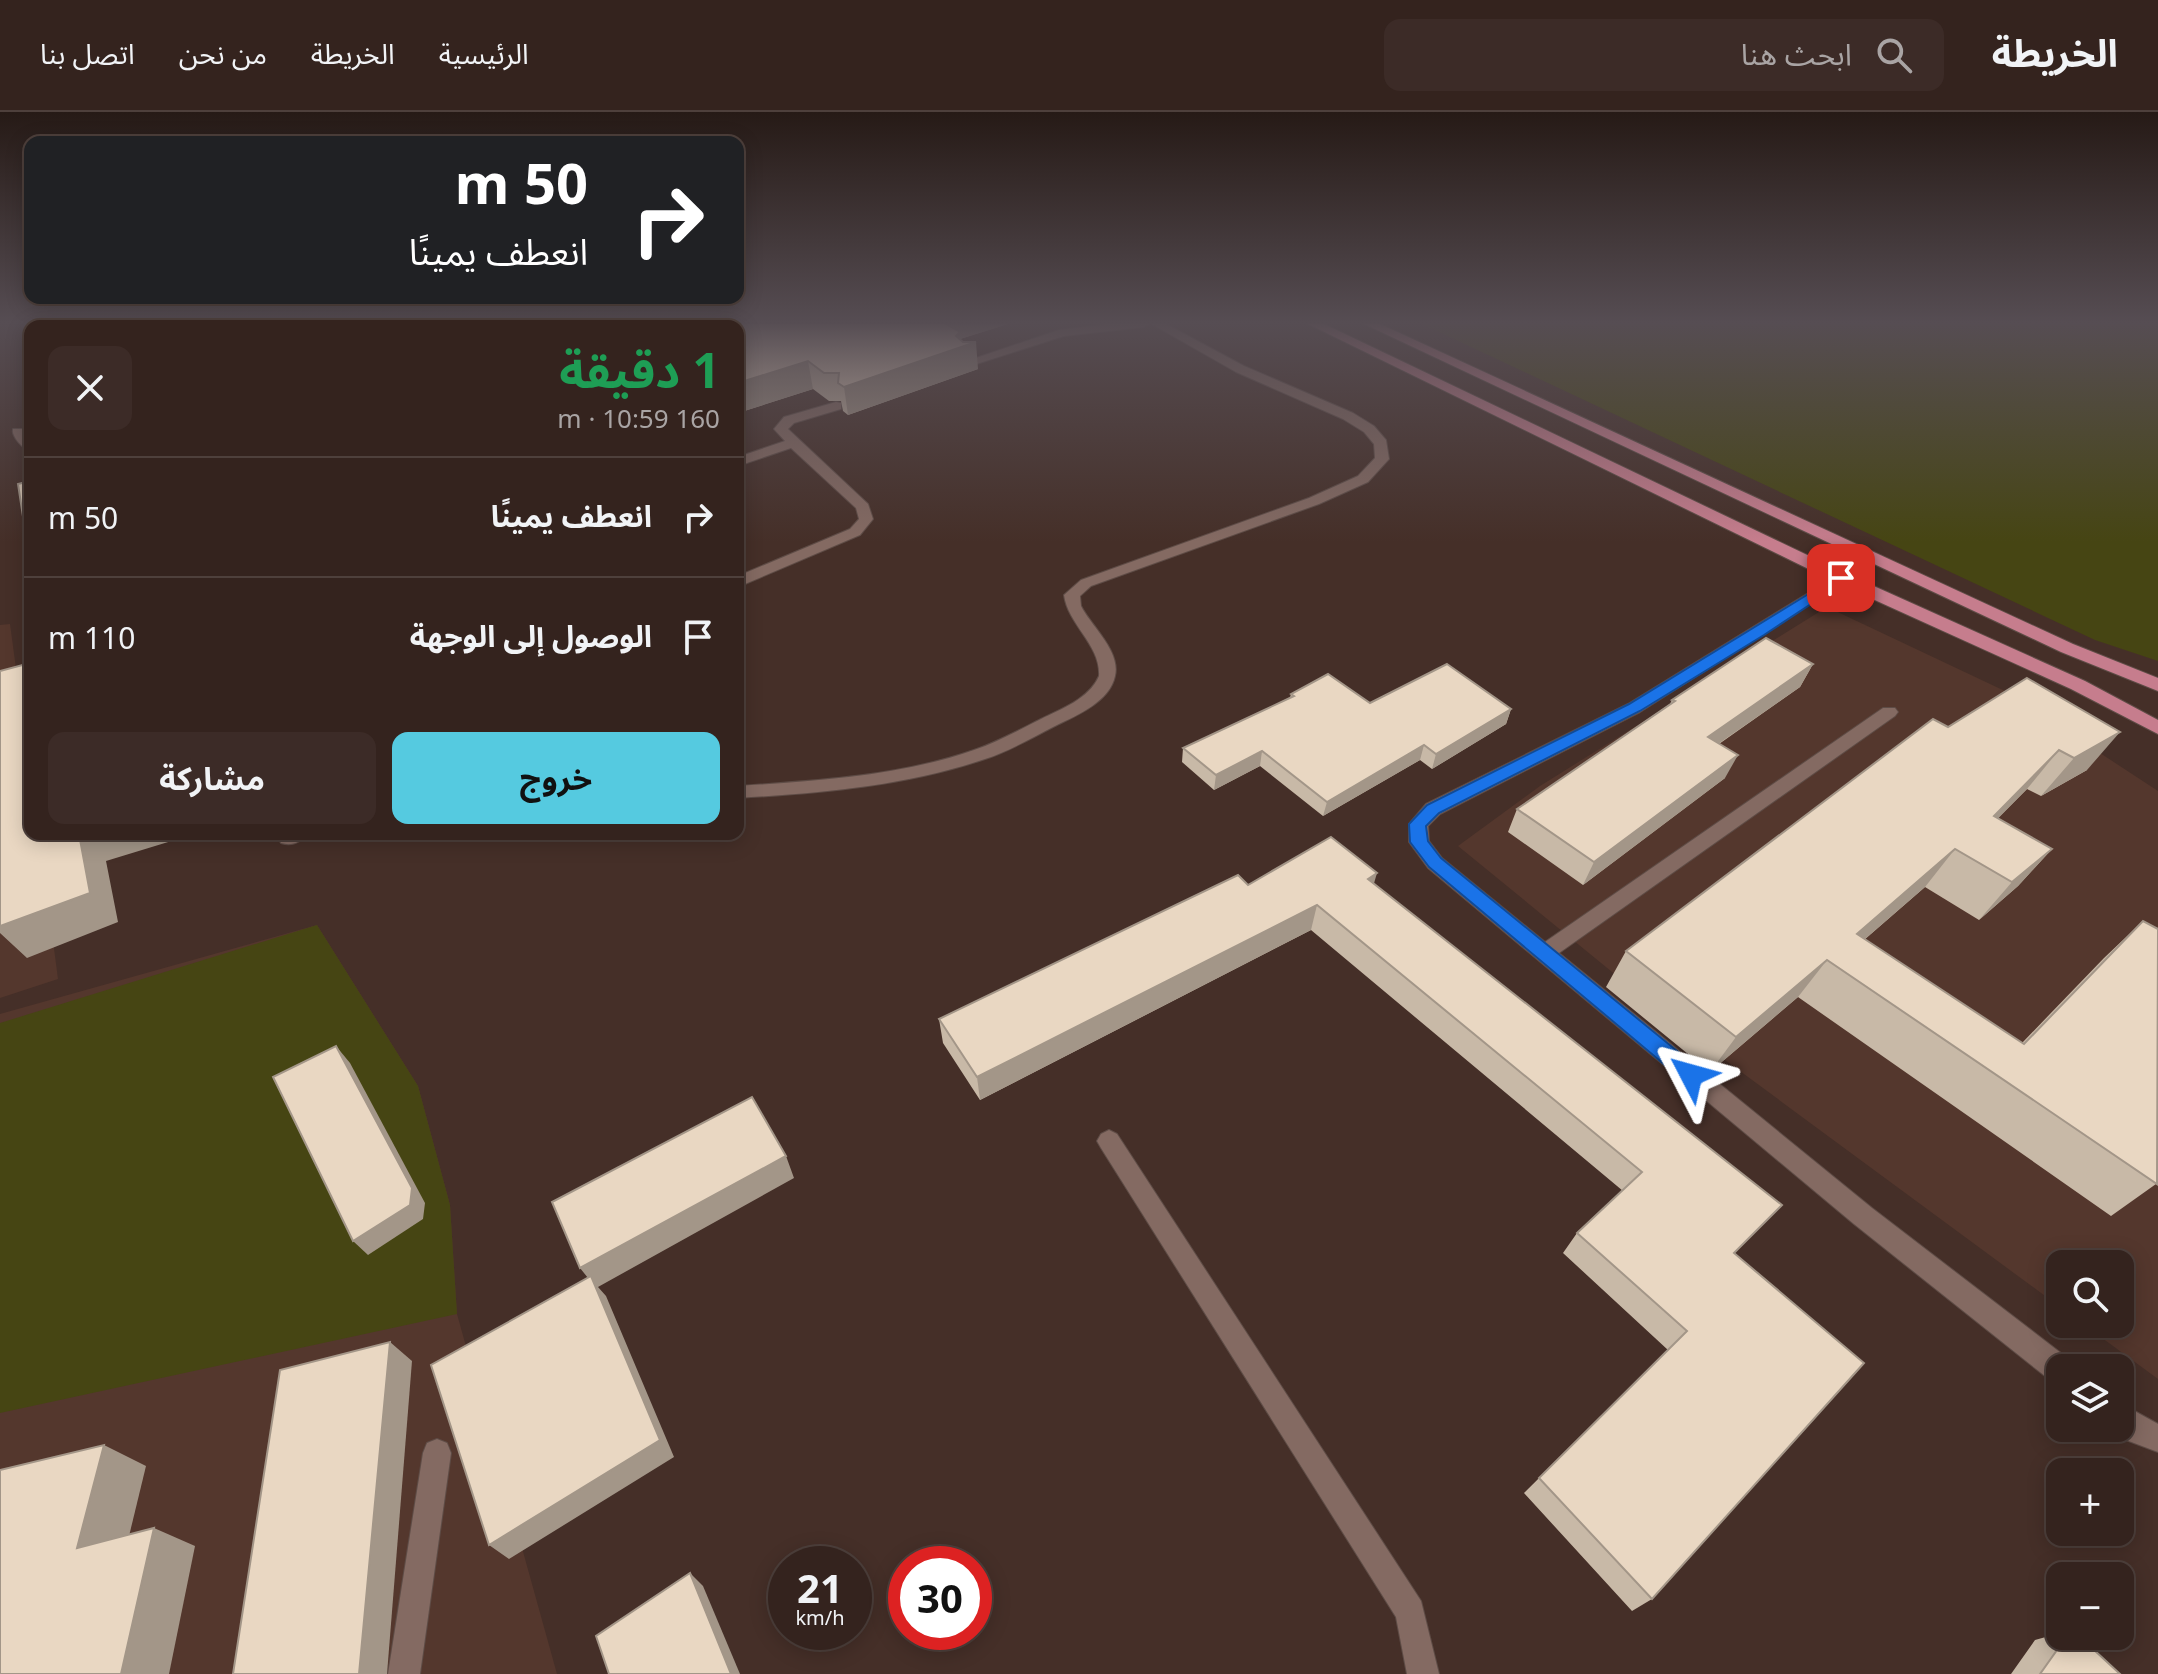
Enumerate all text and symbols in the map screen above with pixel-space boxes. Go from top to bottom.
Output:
search box [1384,19,1944,91]
text: الخريطة [1992,26,2118,78]
text: ابحث هنا [1741,33,1852,74]
icon: search [1872,33,1916,77]
text: اتصل بنا [40,34,135,72]
text: من نحن [179,34,267,72]
text: الخريطة [311,34,395,72]
text: الرئيسية [439,34,529,72]
text: 50 m [455,144,588,220]
icon: right [616,168,720,272]
text: انعطف يمينًا [409,227,588,276]
text: 1 دقيقة [559,337,720,402]
button: close [48,346,132,430]
text: 160 m · 10:59 [557,400,720,436]
text: انعطف يمينًا [491,495,652,536]
icon: right [676,495,720,539]
text: 50 m [48,497,118,538]
pin [1807,544,1875,612]
icon: arrive [1819,556,1863,600]
text: الوصول إلى الوجهة [410,615,652,656]
icon: arrive [676,615,720,659]
text: 110 m [48,617,135,658]
button: مشاركة [48,732,376,824]
button: خروج [392,732,720,824]
position arrow [1649,1033,1733,1117]
map controls [2046,1250,2134,1650]
button: search [2046,1250,2134,1338]
button: layers [2046,1354,2134,1442]
button: + [2046,1458,2134,1546]
speed limit sign: 30 [888,1546,992,1650]
text: 21 [797,1560,843,1615]
button: − [2046,1562,2134,1650]
text: km/h [795,1604,845,1631]

